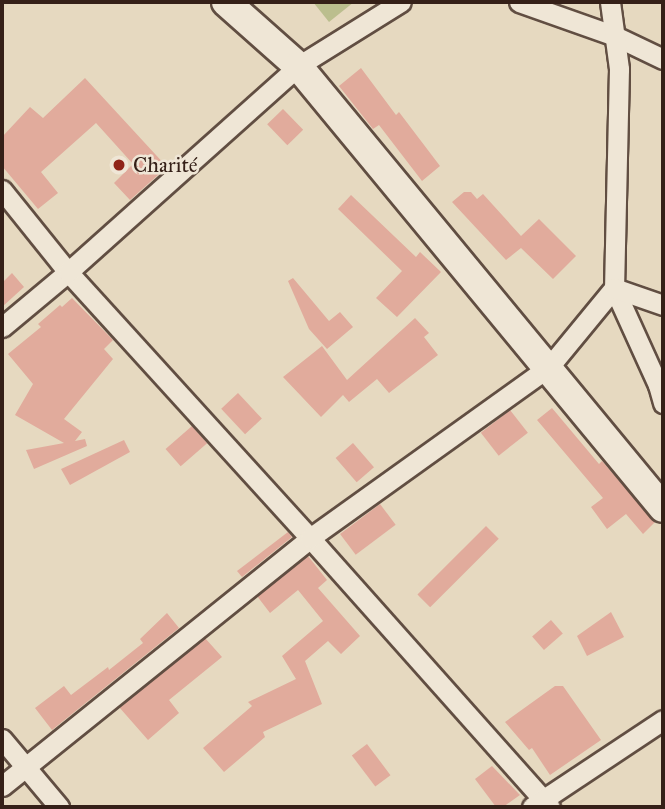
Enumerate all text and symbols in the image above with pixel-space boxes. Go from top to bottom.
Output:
place label: Charité [133,152,198,178]
marker: Charité [111,157,127,173]

